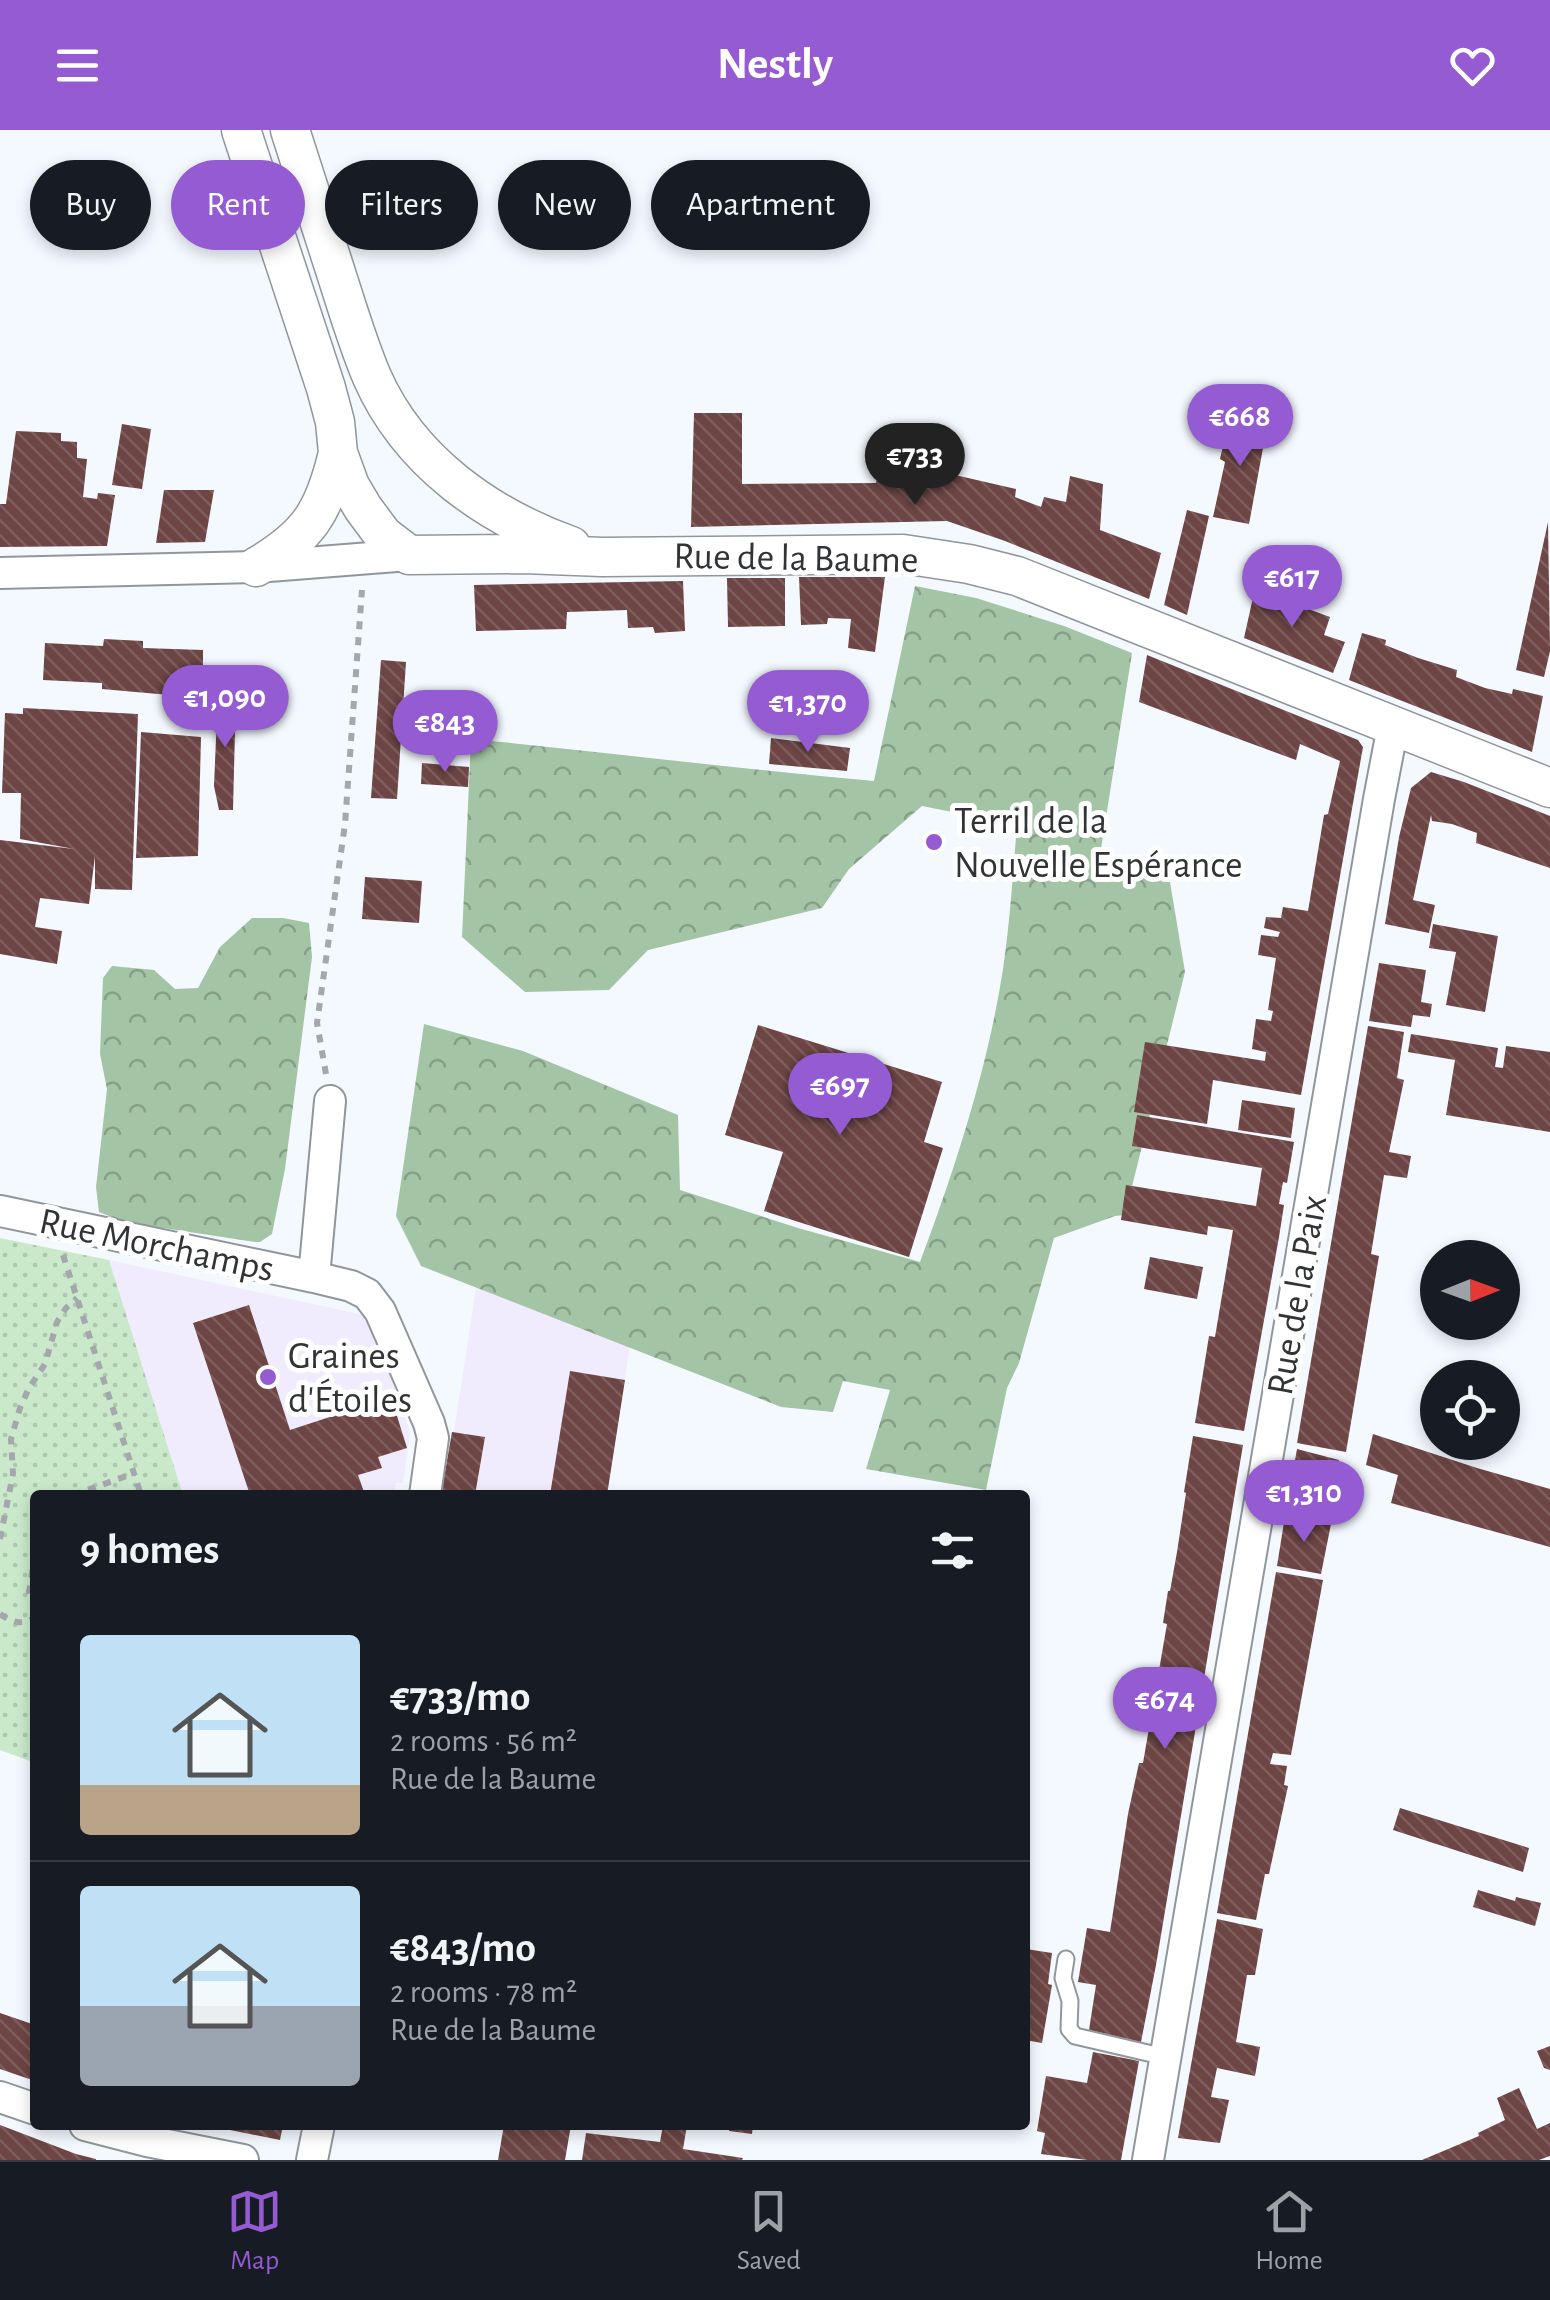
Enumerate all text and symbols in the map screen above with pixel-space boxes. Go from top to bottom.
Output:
icon: menu [50,38,105,93]
icon: heart [1445,38,1500,93]
text: Nestly [717,42,833,87]
chip: Buy [30,160,151,250]
chip: Rent [171,160,305,250]
chip: Filters [325,160,478,250]
chip: New [498,160,631,250]
chip: Apartment [651,160,870,250]
pin: €668 [1181,384,1299,469]
text: €668 [1209,400,1271,432]
pin: €733 [856,423,974,508]
text: €733 [887,439,943,471]
street label: Rue de la Baume [673,538,919,580]
pin: €617 [1233,545,1351,630]
text: €617 [1264,561,1320,593]
pin: €1,090 [144,665,306,750]
pin: €1,370 [727,670,889,755]
text: €1,090 [184,681,266,713]
text: €1,370 [769,686,847,718]
pin: €843 [386,690,504,775]
text: €843 [415,706,475,738]
place label: Terril de la Nouvelle Espérance [954,803,1242,885]
marker: Terril de la Nouvelle Espérance [923,831,945,853]
pin: €697 [781,1053,899,1138]
text: €697 [810,1069,870,1101]
street label: Rue de la Paix [1262,1192,1334,1398]
street label: Rue Morchamps [36,1203,277,1289]
north arrow [1420,1240,1520,1340]
map controls [1420,1240,1520,1460]
place label: Graines d'Étoiles [288,1338,412,1420]
button: locate [1420,1360,1520,1460]
marker: Graines d'Étoiles [257,1366,279,1388]
pin: €1,310 [1223,1460,1385,1545]
text: €1,310 [1266,1476,1342,1508]
icon: filters [925,1523,980,1578]
text: 9 homes [80,1529,219,1571]
pin: €674 [1106,1667,1224,1752]
icon: home [160,1675,280,1795]
text: €733/mo [390,1676,531,1718]
text: €674 [1135,1683,1195,1715]
text: 2 rooms · 56 m² [390,1725,577,1757]
text: Rue de la Baume [390,1763,596,1795]
icon: home [160,1926,280,2046]
text: €843/mo [390,1927,536,1969]
text: 2 rooms · 78 m² [390,1976,577,2008]
text: Rue de la Baume [390,2014,596,2046]
tab: Map [227,2184,282,2278]
tab: Saved [737,2184,801,2278]
tab: Home [1255,2184,1323,2278]

